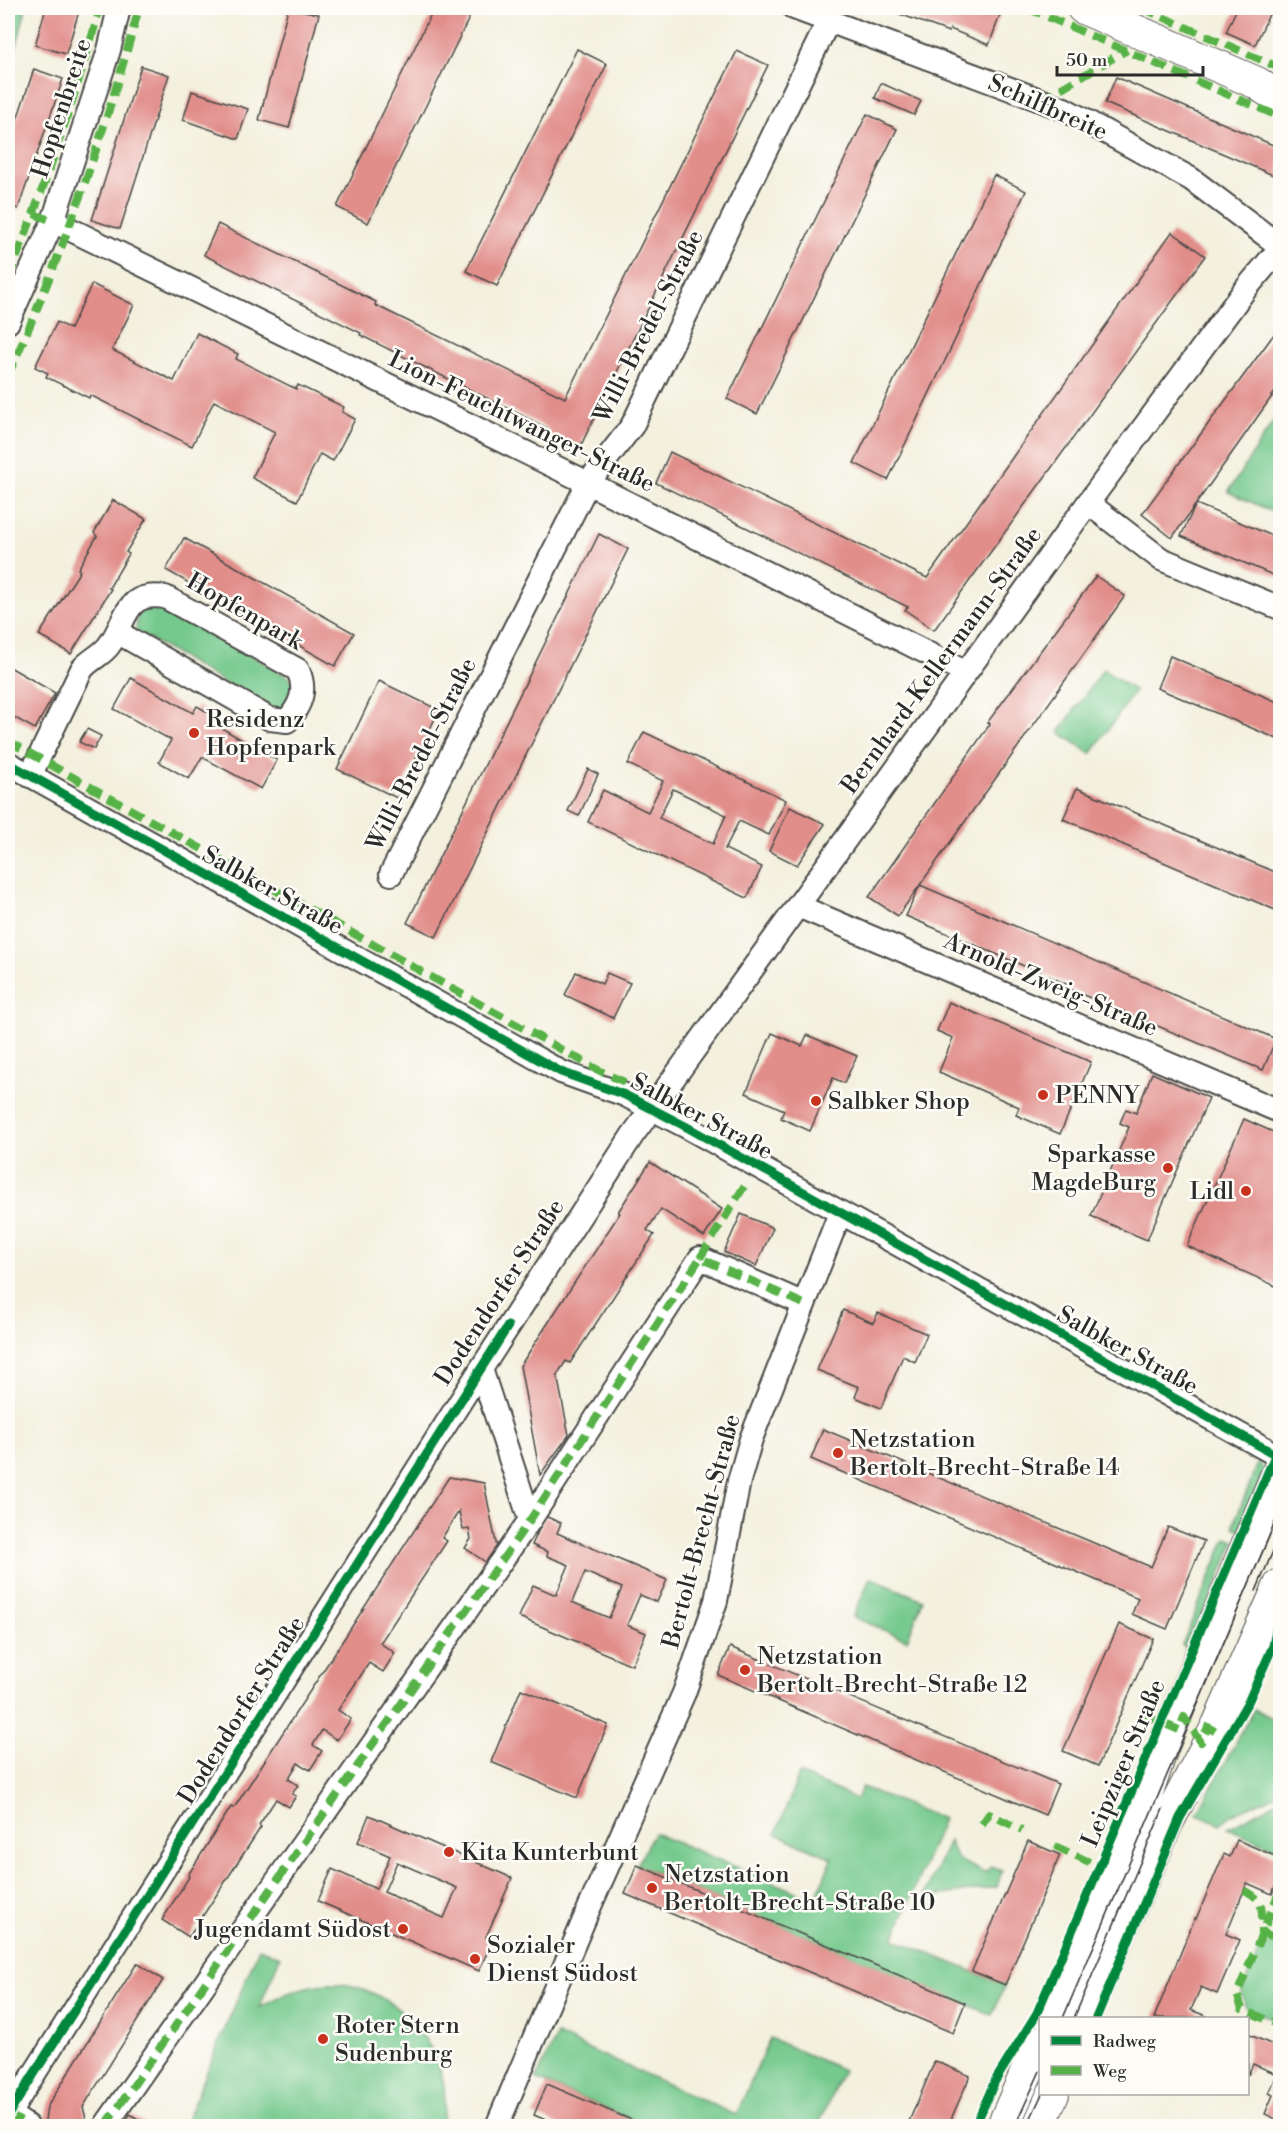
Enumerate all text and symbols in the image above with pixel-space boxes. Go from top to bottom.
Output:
street label: Hopfenbreite [25,35,99,182]
scale bar [1057,39,1202,77]
text: 50 m [1066,49,1108,72]
street label: Schilfbreite [983,68,1112,148]
street label: Willi-Bredel-Straße [587,225,711,429]
street label: Lion-Feuchtwanger-Straße [384,344,660,499]
street label: Bernhard-Kellermann-Straße [834,521,1049,801]
street label: Hopfenpark [181,566,309,658]
street label: Willi-Bredel-Straße [360,653,484,857]
place label: Residenz Hopfenpark [206,705,337,763]
marker: Residenz Hopfenpark [187,726,201,740]
street label: Salbker Straße [197,840,348,942]
street label: Arnold-Zweig-Straße [938,926,1162,1044]
street label: Salbker Straße [625,1067,778,1167]
place label: PENNY [1055,1081,1141,1111]
place label: Salbker Shop [828,1087,970,1117]
marker: PENNY [1036,1088,1050,1102]
marker: Salbker Shop [809,1094,823,1108]
place label: Sparkasse MagdeBurg [1031,1140,1157,1198]
marker: Sparkasse MagdeBurg [1161,1161,1175,1175]
place label: Lidl [1189,1177,1234,1207]
marker: Lidl [1239,1184,1253,1198]
street label: Dodendorfer Straße [428,1194,571,1391]
street label: Salbker Straße [1052,1300,1203,1402]
street label: Bertolt-Brecht-Straße [656,1411,748,1653]
place label: Netzstation Bertolt-Brecht-Straße 14 [849,1425,1120,1483]
marker: Netzstation Bertolt-Brecht-Straße 14 [831,1446,845,1460]
street label: Dodendorfer Straße [172,1611,312,1810]
place label: Netzstation Bertolt-Brecht-Straße 12 [756,1642,1027,1700]
marker: Netzstation Bertolt-Brecht-Straße 12 [738,1663,752,1677]
street label: Leipziger Straße [1075,1675,1173,1852]
place label: Kita Kunterbunt [461,1838,639,1868]
marker: Kita Kunterbunt [442,1845,456,1859]
place label: Netzstation Bertolt-Brecht-Straße 10 [663,1860,935,1918]
marker: Netzstation Bertolt-Brecht-Straße 10 [645,1881,659,1895]
place label: Jugendamt Südost [193,1915,391,1945]
marker: Jugendamt Südost [396,1922,410,1936]
place label: Sozialer Dienst Südost [487,1931,638,1989]
marker: Sozialer Dienst Südost [468,1952,482,1966]
place label: Roter Stern Sudenburg [335,2011,460,2069]
legend [1039,2017,1249,2095]
text: Radweg [1093,2030,1157,2053]
marker: Roter Stern Sudenburg [316,2032,330,2046]
text: Weg [1092,2060,1127,2083]

